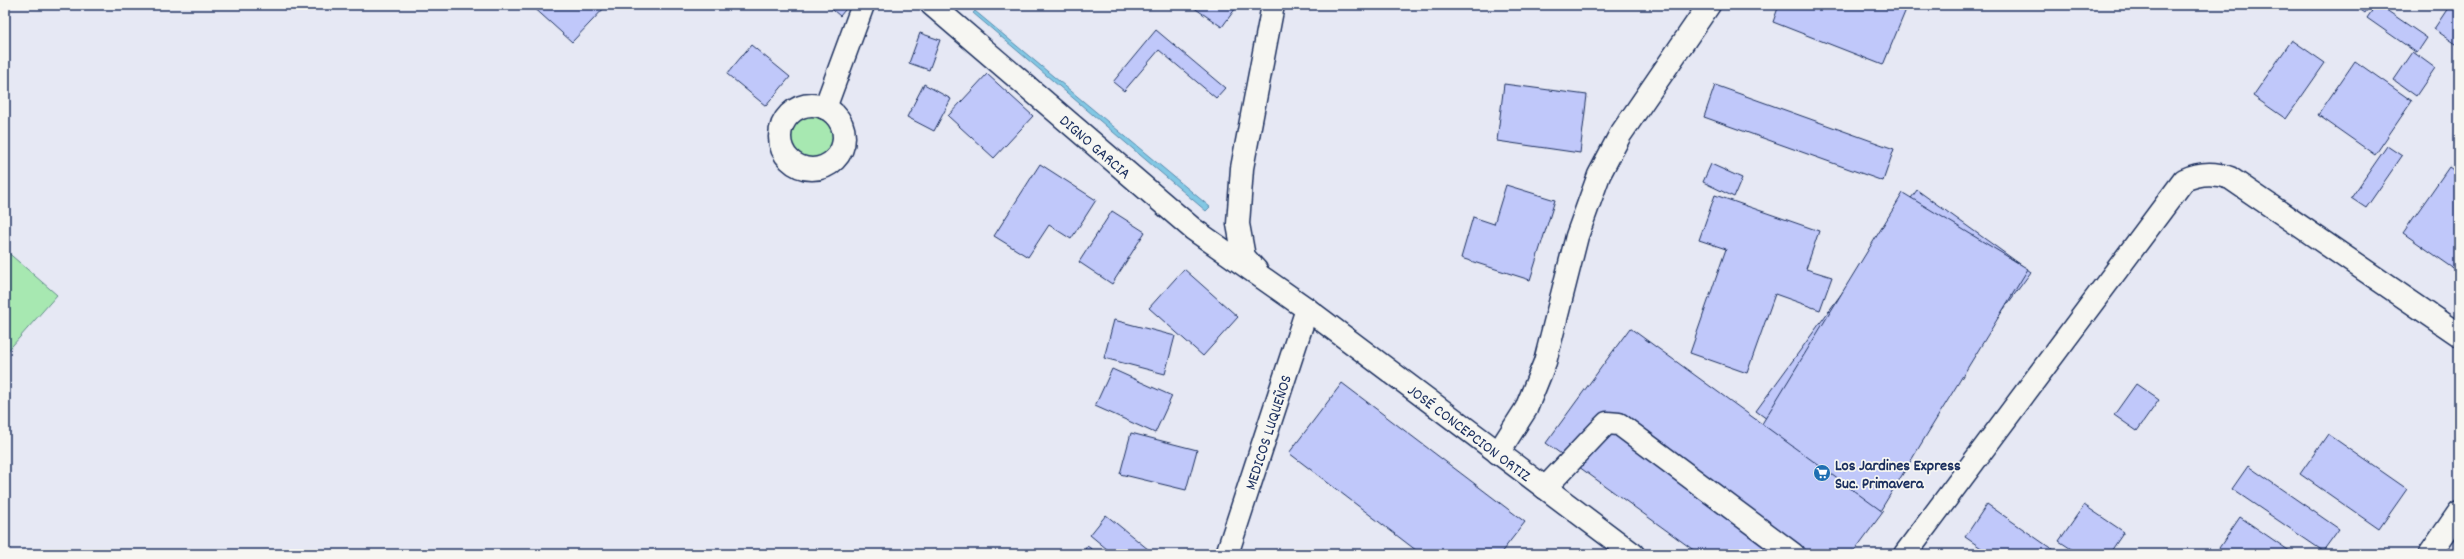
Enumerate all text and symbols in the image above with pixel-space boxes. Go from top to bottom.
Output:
street label: DIGNO GARCIA [1054,110,1135,186]
street label: MEDICOS LUQUEÑOS [1240,372,1299,493]
street label: JOSÉ CONCEPCION ORTIZ [1402,380,1535,488]
place label: Los Jardines Express Suc. Primavera [1835,455,1961,496]
supermarket icon: Los Jardines Express Suc. Primavera [1812,463,1832,483]

